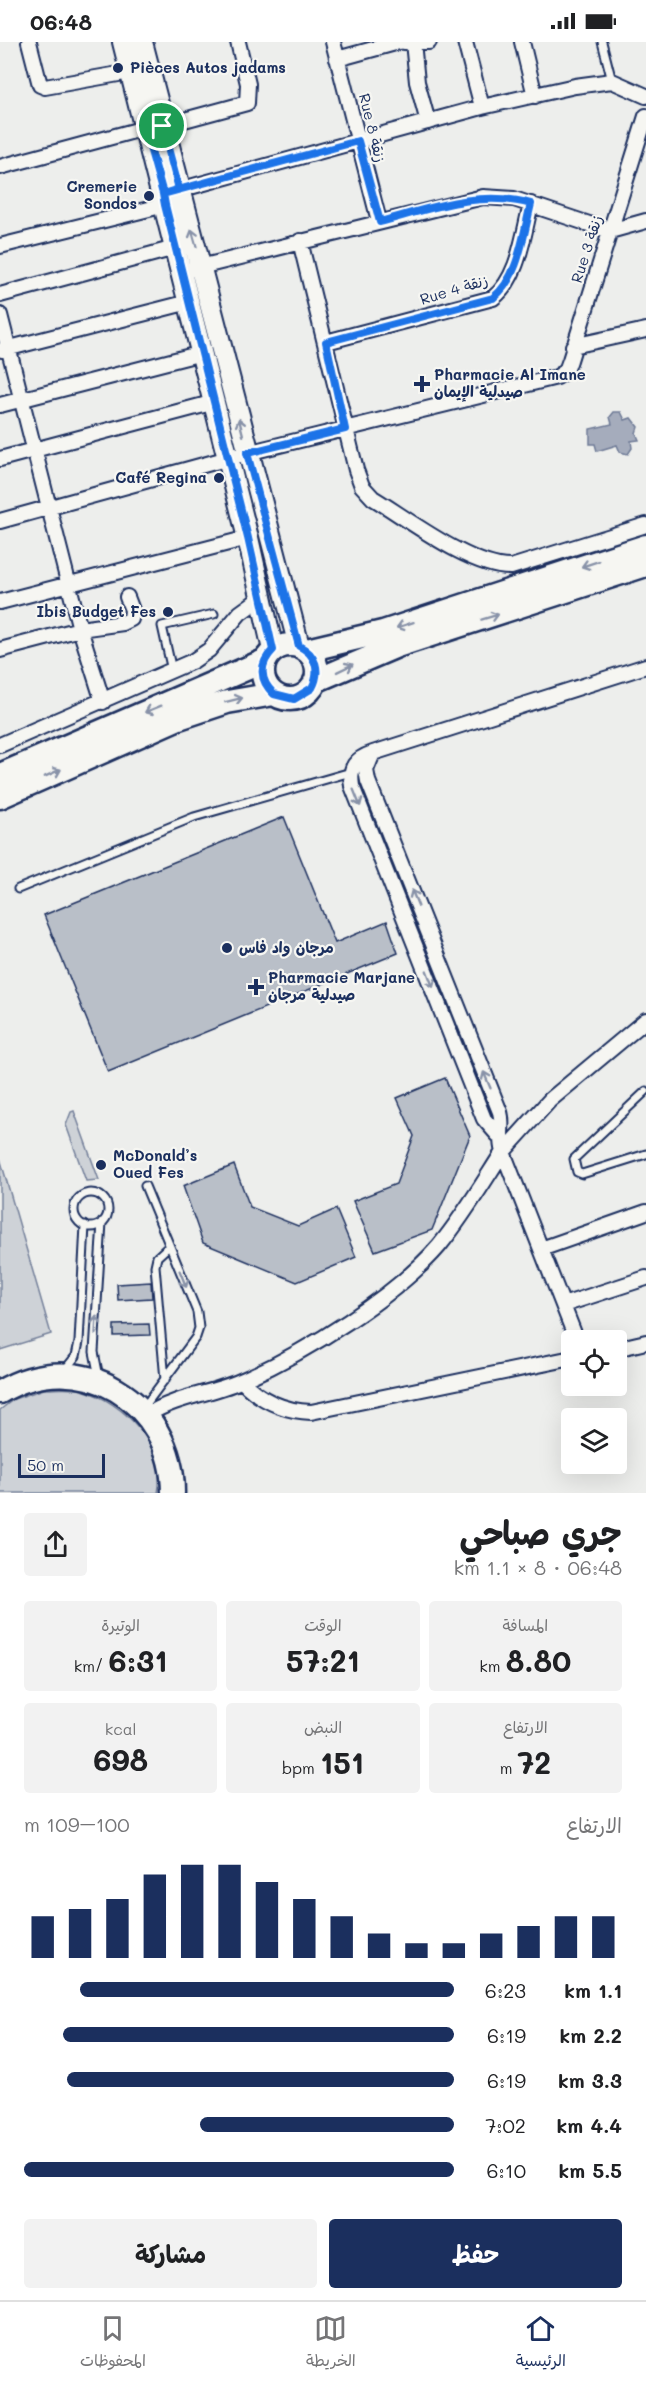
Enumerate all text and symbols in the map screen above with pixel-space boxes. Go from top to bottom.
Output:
text: 06:48 [30,7,92,36]
place label: Pièces Autos jadams [130,57,286,77]
marker: Pièces Autos jadams [111,61,125,75]
street label: Rue 8 زنقة [355,91,391,164]
pin [136,100,187,151]
icon: arrive [145,109,178,142]
place label: Cremerie Sondos [66,176,137,213]
marker: Cremerie Sondos [142,189,156,203]
street label: Rue 3 زنقة [566,212,606,285]
one-way arrow [188,229,199,248]
street label: Rue 4 زنقة [417,269,490,309]
place label: Pharmacie Al Imane صيدلية الإيمان [434,364,586,402]
marker: Pharmacie Al Imane صيدلية الإيمان [415,377,429,391]
one-way arrow [234,418,246,437]
place label: Café Regina [115,467,207,487]
marker: Café Regina [212,471,226,485]
one-way arrow [581,559,600,570]
place label: Ibis Budget Fes [37,601,156,621]
marker: Ibis Budget Fes [161,605,175,619]
one-way arrow [480,610,499,621]
one-way arrow [396,620,415,631]
one-way arrow [335,661,353,673]
one-way arrow [224,694,243,706]
one-way arrow [144,704,163,715]
one-way arrow [44,767,62,778]
one-way arrow [352,788,363,807]
one-way arrow [408,890,419,908]
place label: مرجان واد فاس [239,937,334,957]
marker: مرجان واد فاس [220,941,234,955]
place label: Pharmacie Marjane صيدلية مرجان [268,967,415,1004]
one-way arrow [425,969,436,988]
marker: Pharmacie Marjane صيدلية مرجان [249,980,263,994]
one-way arrow [481,1071,492,1089]
place label: McDonald’s Oued Fes [113,1145,197,1182]
marker: McDonald’s Oued Fes [94,1158,108,1172]
one-way arrow [178,1269,189,1288]
one-way arrow [91,1315,102,1335]
map controls [561,1330,627,1474]
button: locate [561,1330,627,1396]
button: layers [561,1408,627,1474]
scale bar [18,1451,105,1478]
text: 50 m [27,1454,64,1475]
text: جري صباحي [459,1510,622,1553]
button: share [24,1513,87,1576]
text: 06:48 · 8 × 1.1 km [454,1554,622,1580]
text: الوتيرة [101,1614,140,1635]
text: الوقت [304,1614,342,1635]
text: المسافة [503,1614,548,1635]
text: 6:31 [109,1640,168,1680]
text: 57:21 [286,1640,360,1680]
text: 8.80 [506,1640,571,1680]
text: /km [74,1655,109,1676]
text: km [479,1655,506,1676]
text: النبض [304,1716,342,1737]
text: الارتفاع [503,1716,548,1737]
text: kcal [105,1718,137,1739]
text: 698 [93,1739,148,1779]
text: 151 [320,1742,364,1782]
text: 72 [518,1742,551,1782]
text: bpm [282,1757,320,1778]
text: m [500,1757,518,1778]
text: 100–109 m [24,1811,129,1837]
text: الارتفاع [566,1812,622,1838]
text: 6:23 [485,1977,526,2003]
text: 1.1 km [564,1977,622,2003]
text: 6:19 [487,2022,526,2048]
text: 2.2 km [560,2022,622,2048]
text: 6:19 [487,2067,526,2093]
text: 3.3 km [558,2067,622,2093]
text: 7:02 [485,2112,526,2138]
text: 4.4 km [557,2112,622,2138]
text: 6:10 [486,2157,526,2183]
text: 5.5 km [559,2157,622,2183]
button: مشاركة [24,2219,317,2288]
button: حفظ [329,2219,622,2288]
tab: المحفوظات [80,2312,146,2375]
tab: الخريطة [306,2312,356,2375]
tab: الرئيسية [516,2312,566,2375]

